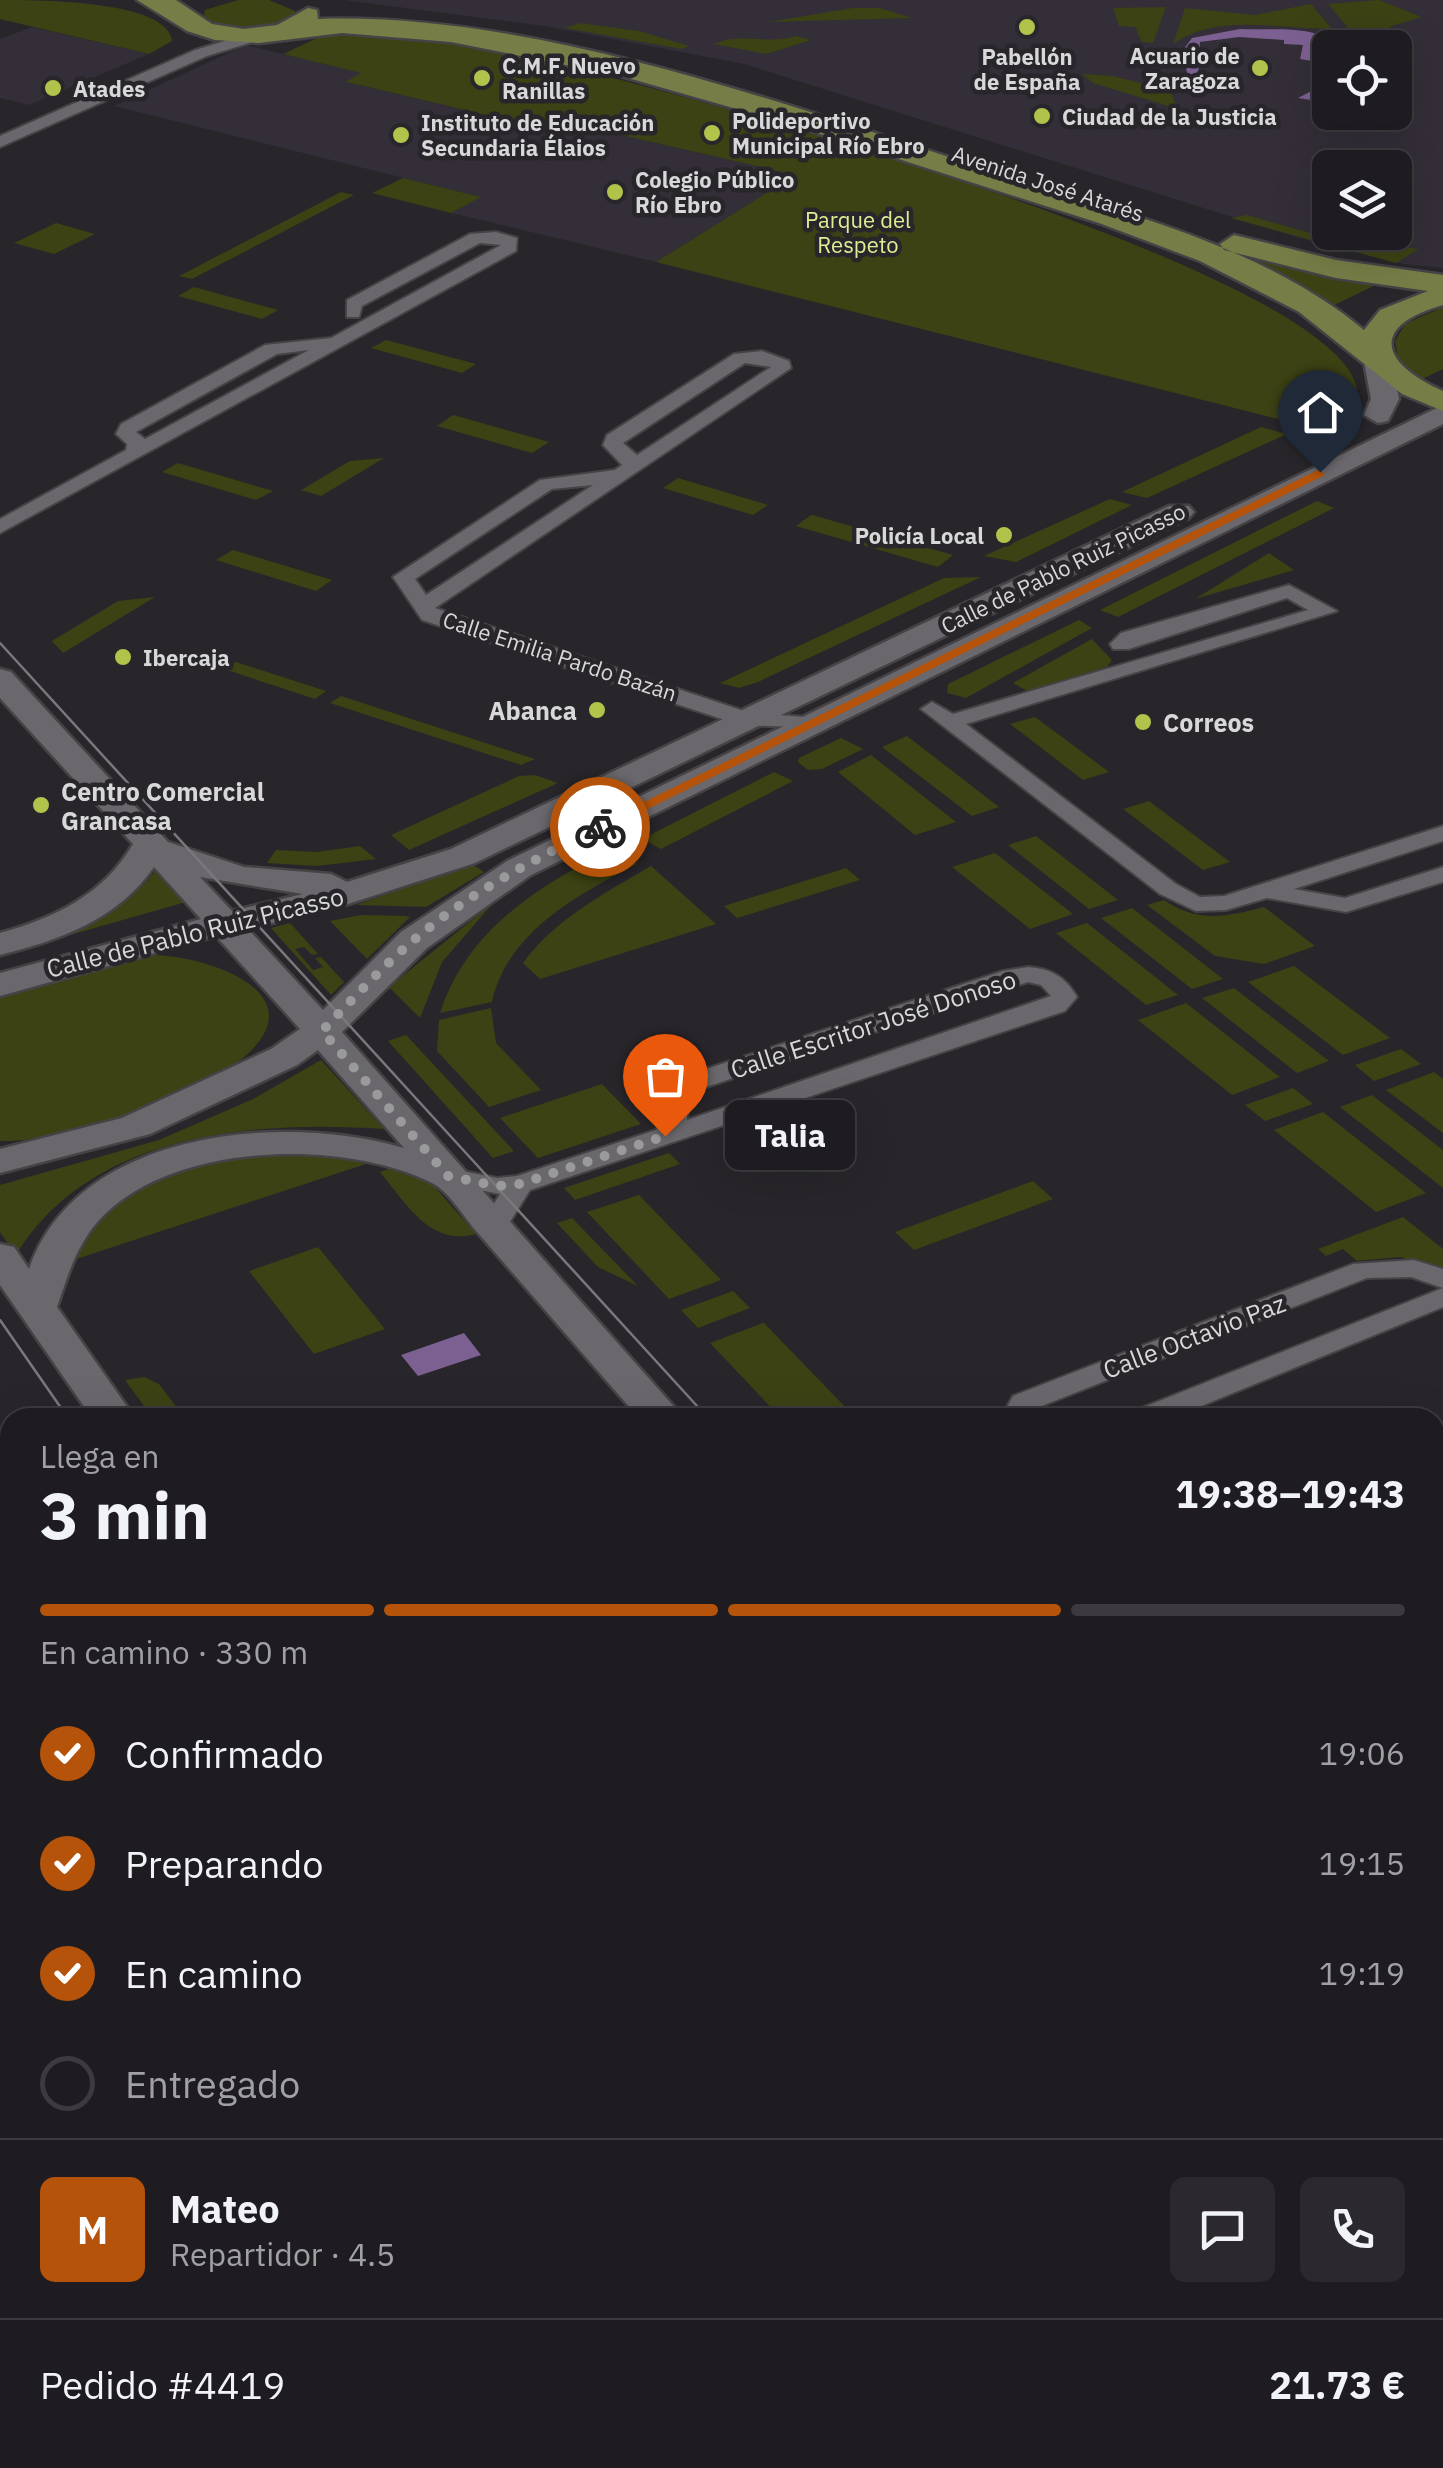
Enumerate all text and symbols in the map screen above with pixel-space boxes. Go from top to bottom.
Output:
marker: Pabellón de España [1016,16,1038,38]
map controls [1312,30,1412,250]
button: locate [1312,30,1412,130]
place label: Acuario de Zaragoza [1129,41,1240,95]
place label: Pabellón de España [974,42,1080,96]
place label: C.M.F. Nuevo Ranillas [502,51,636,105]
marker: Acuario de Zaragoza [1249,57,1271,79]
marker: C.M.F. Nuevo Ranillas [471,67,493,89]
place label: Atades [73,74,145,103]
marker: Atades [42,77,64,99]
place label: Ciudad de la Justicia [1062,102,1277,131]
marker: Ciudad de la Justicia [1031,105,1053,127]
place label: Polideportivo Municipal Río Ebro [732,106,925,160]
place label: Instituto de Educación Secundaria Élaios [421,108,654,162]
marker: Polideportivo Municipal Río Ebro [701,122,723,144]
marker: Instituto de Educación Secundaria Élaios [390,124,412,146]
street label: Avenida José Atarés [948,138,1148,228]
button: layers [1312,150,1412,250]
place label: Colegio Público Río Ebro [635,165,794,219]
marker: Colegio Público Río Ebro [604,181,626,203]
park label: Parque del Respeto [805,205,911,259]
pin [1278,370,1363,473]
icon: home [1293,385,1348,440]
street label: Calle de Pablo Ruiz Picasso [936,496,1190,640]
place label: Policía Local [855,521,984,550]
marker: Policía Local [993,524,1015,546]
street label: Calle Emilia Pardo Bazán [439,604,681,708]
place label: Ibercaja [143,643,230,672]
marker: Ibercaja [112,646,134,668]
place label: Abanca [488,694,577,727]
marker: Abanca [586,699,608,721]
place label: Correos [1163,706,1254,739]
marker: Correos [1132,711,1154,733]
place label: Centro Comercial Grancasa [61,775,265,837]
courier [550,777,650,877]
marker: Centro Comercial Grancasa [30,794,52,816]
icon: bike [573,800,628,855]
street label: Calle de Pablo Ruiz Picasso [43,879,347,985]
street label: Calle Escritor José Donoso [726,962,1020,1086]
pin [623,1034,708,1137]
icon: bag [638,1049,693,1104]
callout: Talia [725,1101,855,1171]
text: Talia [754,1114,826,1156]
street label: Calle Octavio Paz [1098,1286,1290,1386]
text: Llega en [40,1435,160,1477]
text: 19:38–19:43 [1175,1469,1405,1518]
text: 3 min [40,1472,210,1557]
text: En camino · 330 m [40,1631,308,1673]
icon: check [40,1726,95,1781]
text: Confirmado [125,1729,324,1778]
text: 19:06 [1319,1732,1405,1774]
icon: check [40,1836,95,1891]
text: Preparando [125,1839,324,1888]
text: 19:15 [1319,1842,1405,1884]
icon: check [40,1946,95,2001]
text: En camino [125,1949,303,1998]
text: 19:19 [1319,1952,1405,1994]
text: Entregado [125,2059,300,2108]
button: chat [1170,2177,1275,2282]
button: phone [1300,2177,1405,2282]
text: Mateo [170,2184,280,2233]
text: M [77,2205,108,2254]
text: Repartidor · 4.5 [170,2233,395,2275]
text: Pedido #4419 [40,2360,285,2409]
text: 21.73 € [1269,2360,1405,2409]

